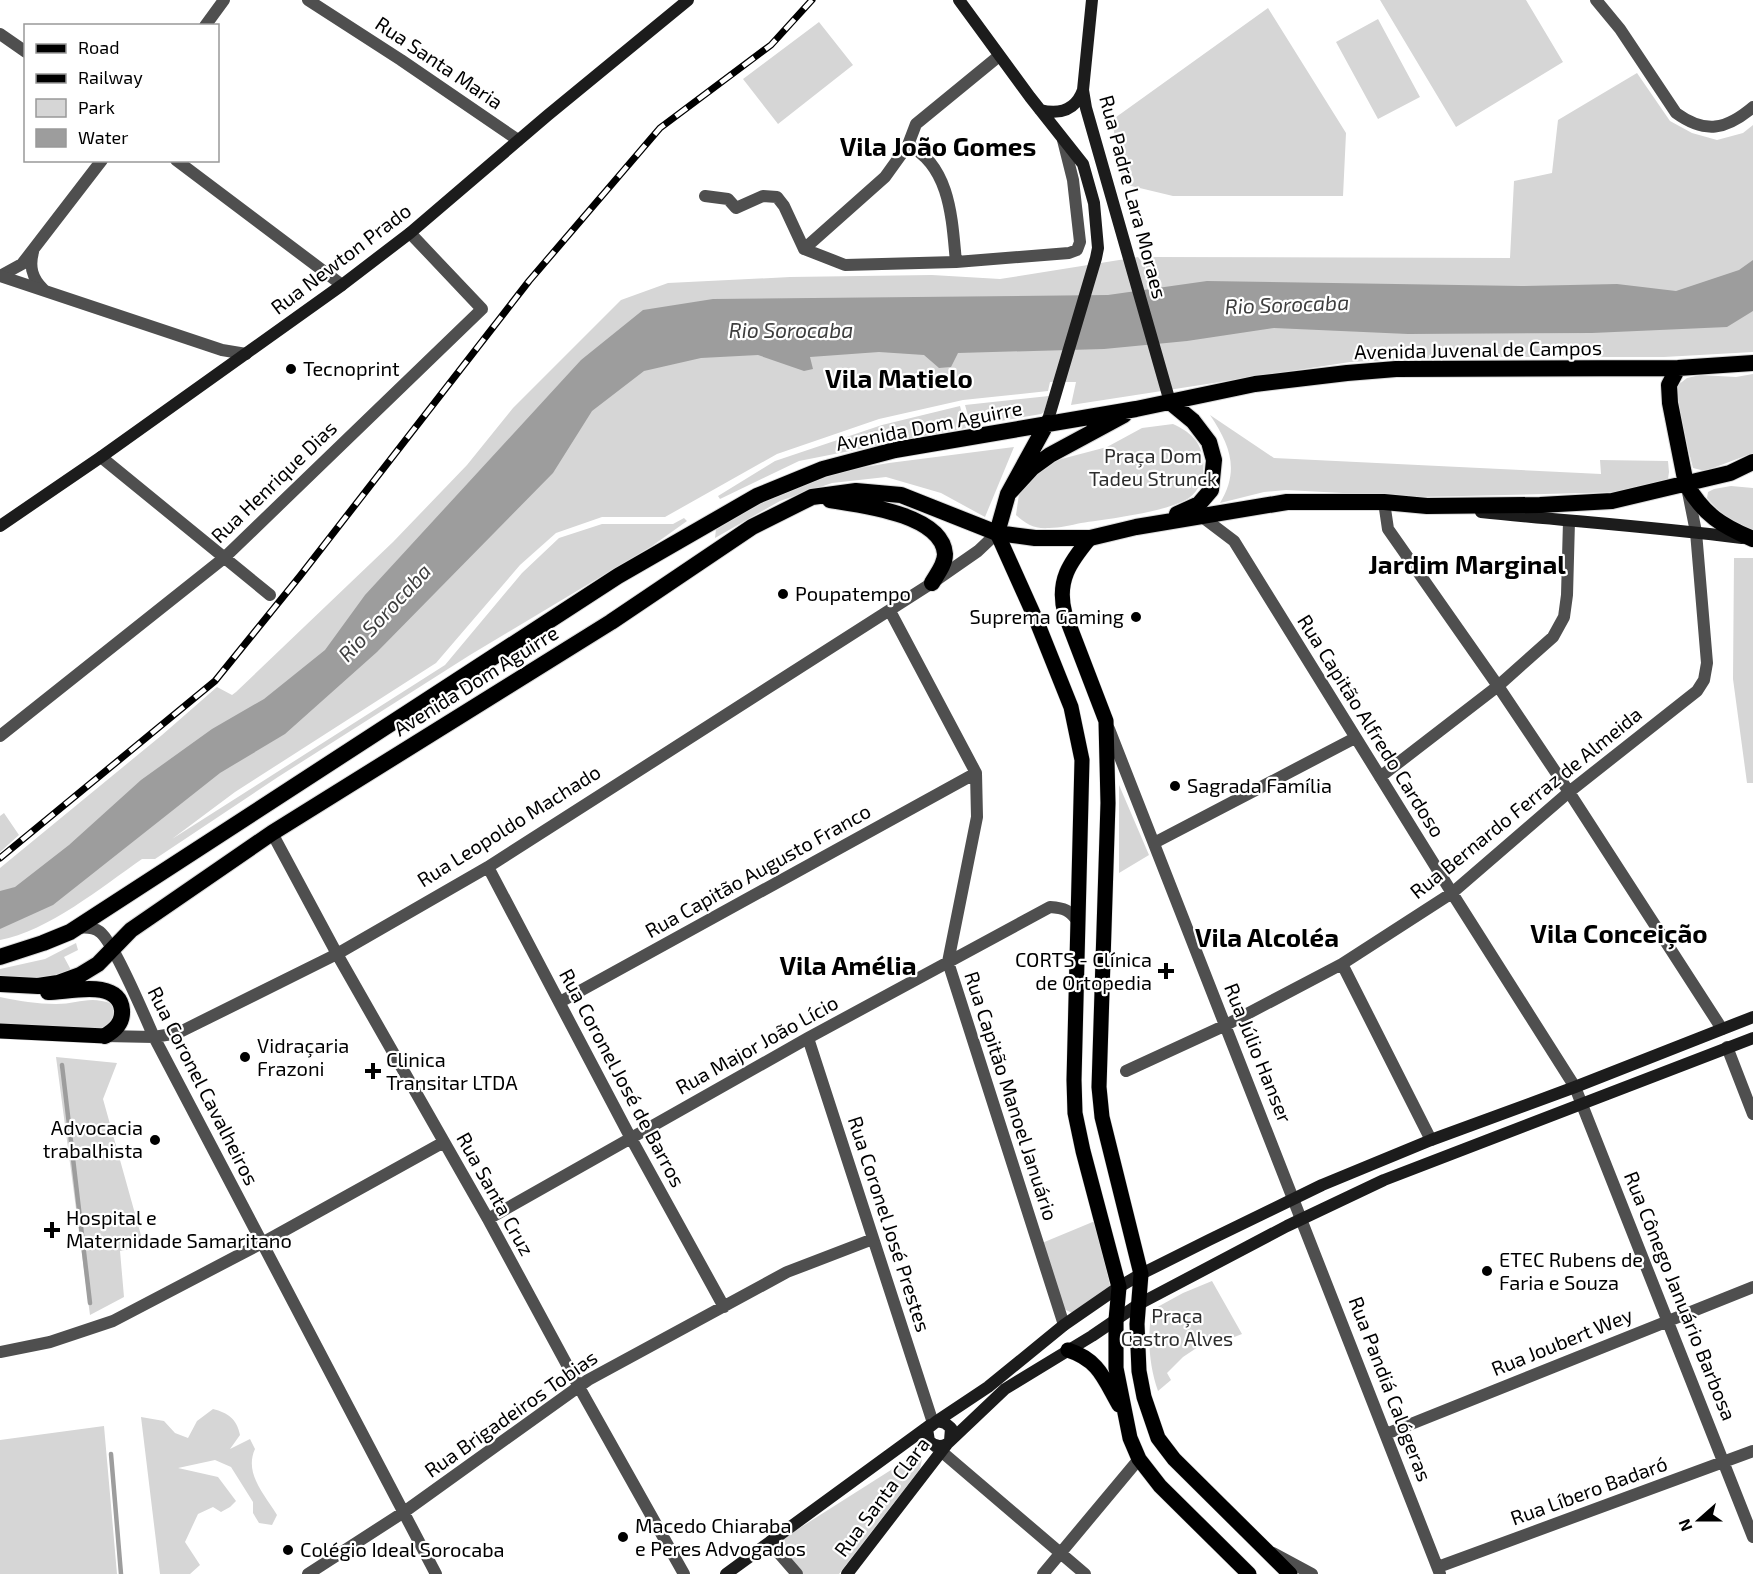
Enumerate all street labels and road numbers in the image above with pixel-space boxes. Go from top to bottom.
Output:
street label: Rua Santa Maria [371,11,508,114]
street label: Rua Padre Lara Moraes [1095,92,1173,301]
street label: Rua Newton Prado [266,198,415,319]
street label: Avenida Juvenal de Campos [1354,335,1602,363]
street label: Avenida Dom Aguirre [834,395,1024,455]
street label: Rua Henrique Dias [206,415,341,547]
street label: Rua Capitão Alfredo Cardoso [1293,610,1450,841]
street label: Avenida Dom Aguirre [389,620,562,741]
street label: Rua Bernardo Ferraz de Almeida [1405,701,1646,903]
street label: Rua Leopoldo Machado [412,759,604,891]
street label: Rua Capitão Augusto Franco [641,798,874,942]
street label: Rua Coronel José de Barros [555,964,691,1191]
street label: Rua Capitão Manoel Januário [960,968,1064,1223]
street label: Rua Júlio Hanser [1220,979,1298,1126]
street label: Rua Coronel Cavalheiros [143,982,264,1189]
street label: Rua Major João Lício [671,989,842,1099]
street label: Rua Coronel José Prestes [844,1113,936,1335]
street label: Rua Santa Cruz [452,1128,540,1259]
street label: Rua Cônego Januário Barbosa [1620,1167,1742,1424]
street label: Rua Pandiá Calógeras [1345,1293,1437,1484]
street label: Rua Joubert Wey [1487,1302,1636,1380]
street label: Rua Brigadeiros Tobias [419,1344,601,1482]
street label: Rua Santa Clara [828,1432,934,1561]
street label: Rua Líbero Badaró [1507,1451,1670,1530]

